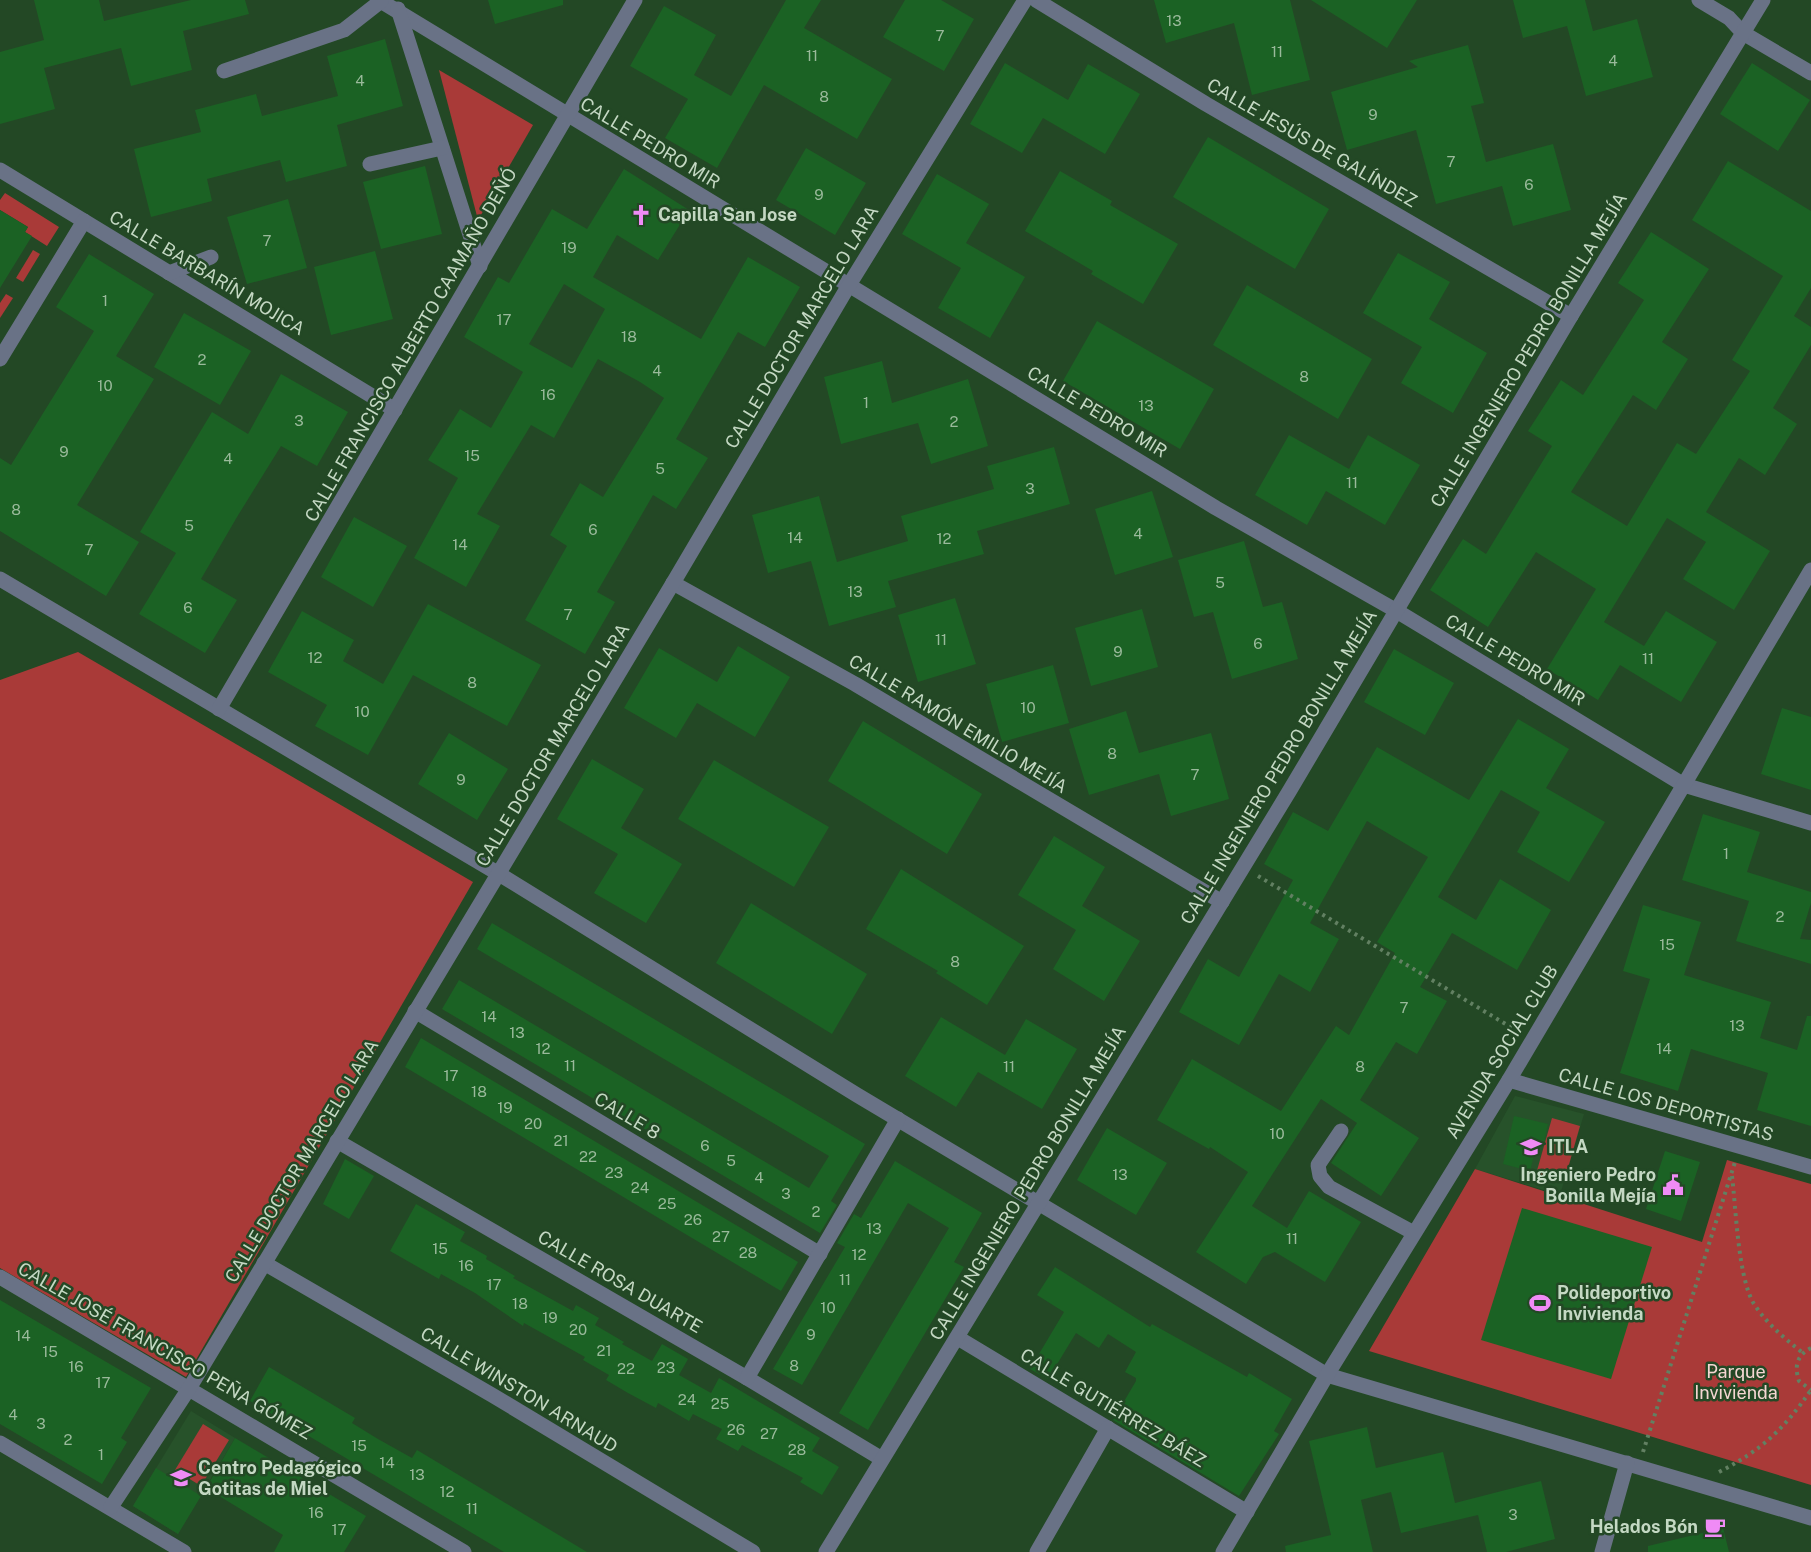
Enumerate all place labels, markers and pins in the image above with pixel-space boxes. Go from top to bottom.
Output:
church icon: Capilla San Jose [629,203,653,227]
place label: Capilla San Jose [658,204,797,225]
school or university icon: ITLA [1519,1135,1543,1159]
place label: ITLA [1548,1136,1588,1157]
place label: Ingeniero Pedro Bonilla Mejía [1520,1164,1656,1206]
public building icon: Ingeniero Pedro Bonilla Mejía [1661,1173,1685,1197]
place label: Polideportivo Invivienda [1557,1282,1671,1324]
sports icon: Polideportivo Invivienda [1528,1291,1552,1315]
place label: Centro Pedagógico Gotitas de Miel [198,1457,362,1499]
school or university icon: Centro Pedagógico Gotitas de Miel [169,1466,193,1490]
cafe icon: Helados Bón [1703,1515,1727,1539]
place label: Helados Bón [1590,1516,1698,1537]

